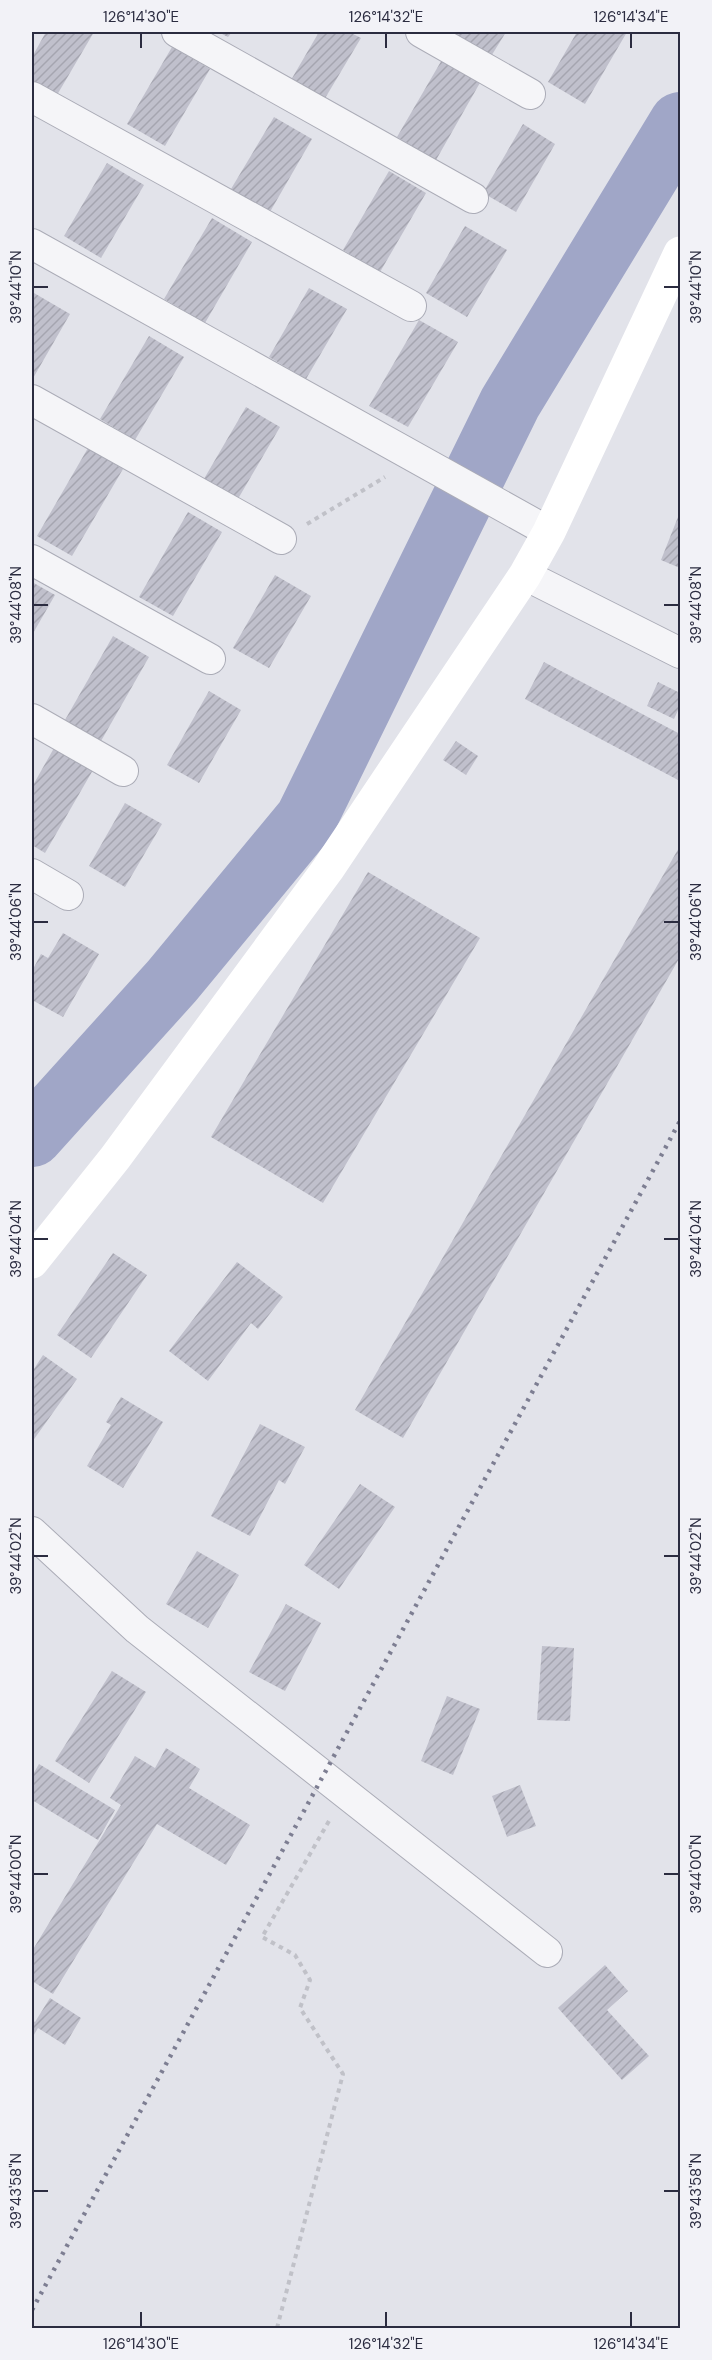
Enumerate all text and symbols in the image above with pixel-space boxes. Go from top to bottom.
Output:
text: 126°14'30"E [103,7,179,27]
text: 126°14'32"E [349,7,423,27]
text: 126°14'34"E [594,7,668,27]
text: 39°44'10"N [6,250,26,324]
text: 39°44'10"N [686,250,706,324]
text: 39°44'08"N [6,566,26,644]
text: 39°44'08"N [686,566,706,644]
text: 39°44'06"N [6,883,26,961]
text: 39°44'06"N [686,883,706,961]
text: 39°44'04"N [6,1200,26,1278]
text: 39°44'04"N [686,1200,706,1278]
text: 39°44'02"N [6,1517,26,1595]
text: 39°44'02"N [686,1517,706,1595]
text: 39°44'00"N [6,1835,26,1913]
text: 39°44'00"N [686,1835,706,1913]
text: 39°43'58"N [6,2153,26,2229]
text: 39°43'58"N [686,2153,706,2229]
text: 126°14'30"E [103,2334,179,2354]
text: 126°14'32"E [349,2334,423,2354]
text: 126°14'34"E [594,2334,668,2354]

